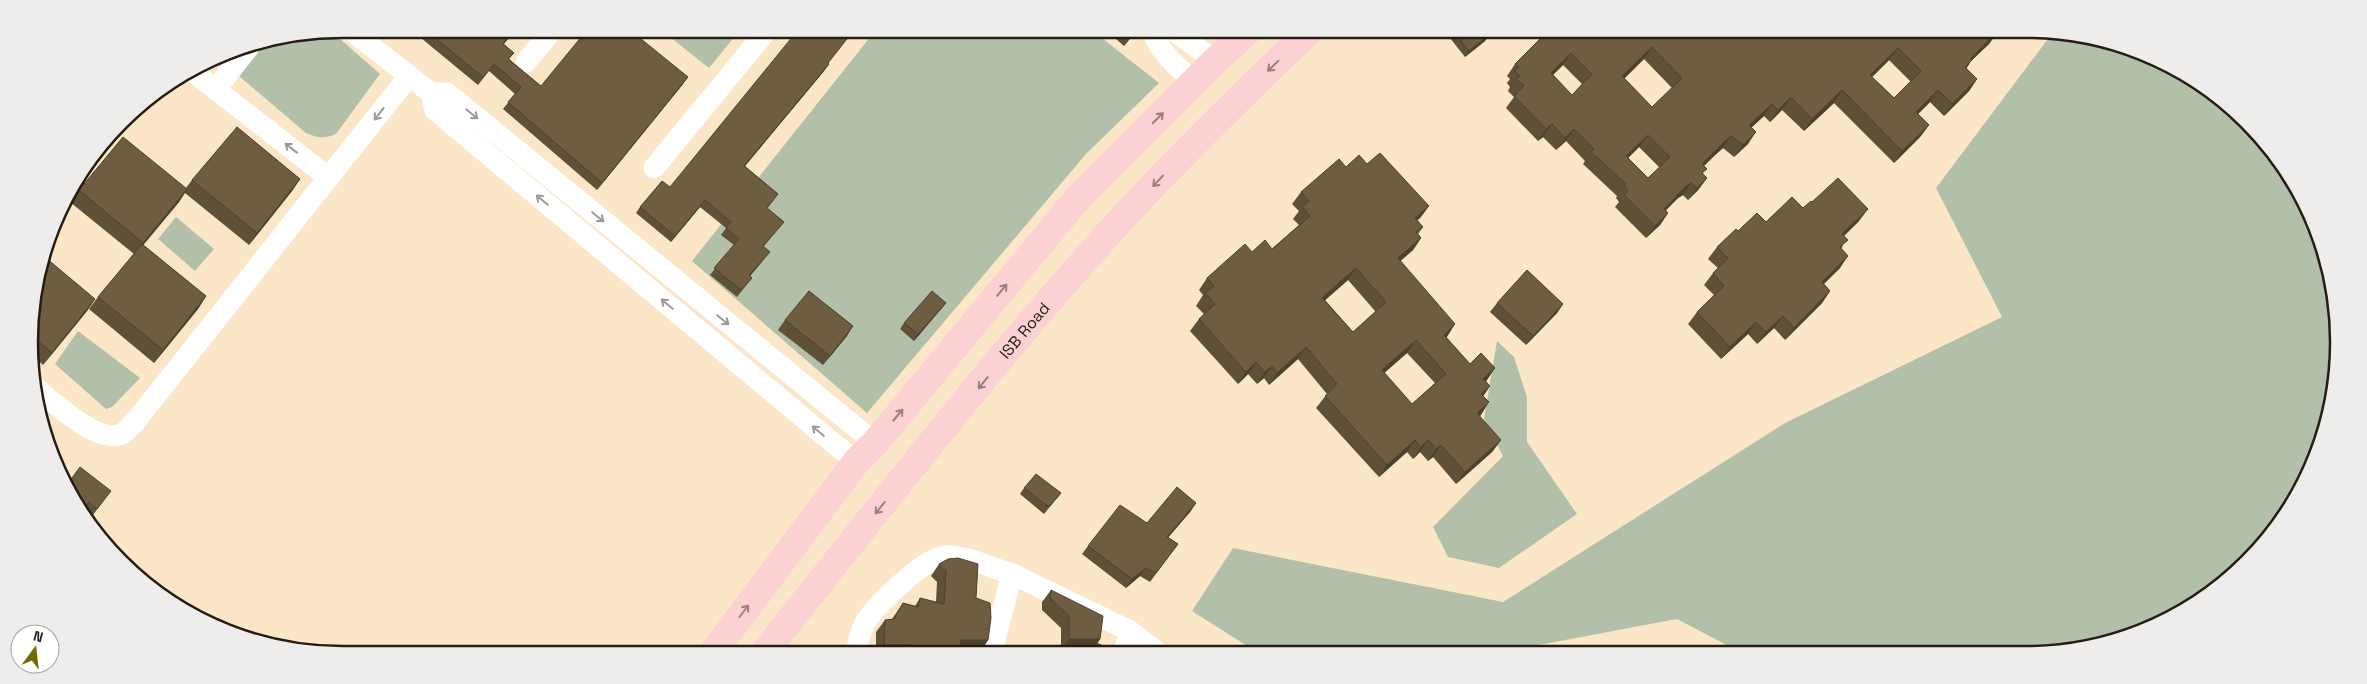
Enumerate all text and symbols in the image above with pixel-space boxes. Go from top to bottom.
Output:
one-way arrow [1266,60,1279,72]
one-way arrow [373,107,384,120]
one-way arrow [465,108,478,119]
one-way arrow [1152,111,1164,124]
one-way arrow [285,142,298,153]
one-way arrow [1152,174,1164,187]
one-way arrow [536,194,549,205]
one-way arrow [591,211,604,222]
one-way arrow [997,284,1008,297]
street label: ISB Road [994,298,1054,363]
one-way arrow [661,299,674,310]
one-way arrow [717,314,730,325]
one-way arrow [977,376,988,389]
one-way arrow [893,409,904,422]
one-way arrow [812,426,825,437]
one-way arrow [874,502,885,515]
one-way arrow [739,604,749,618]
north arrow [10,624,60,674]
text: N [31,627,45,646]

